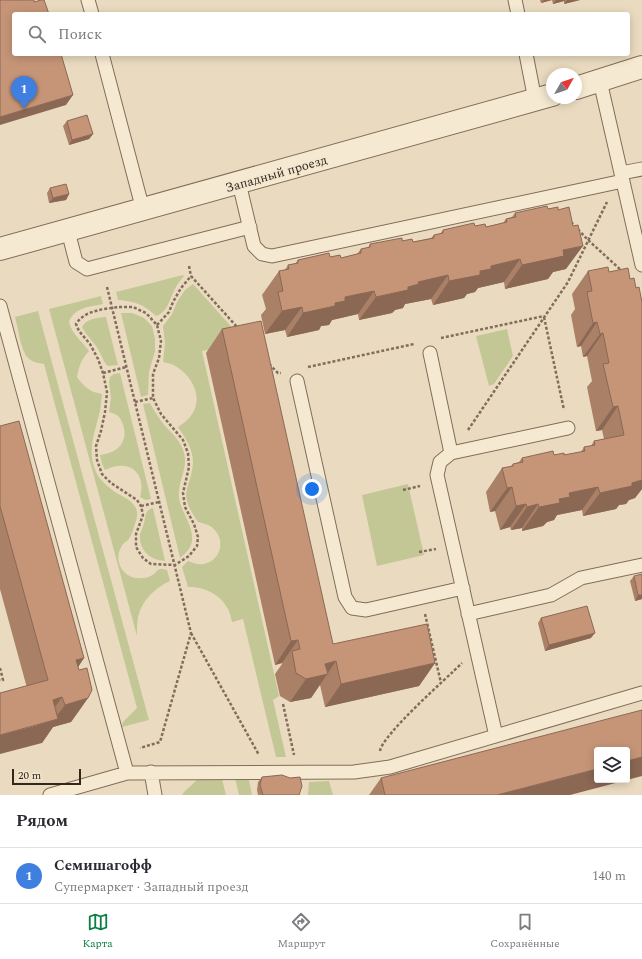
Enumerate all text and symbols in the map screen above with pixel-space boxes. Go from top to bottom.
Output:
search box [12,12,630,56]
icon: search [26,23,48,45]
text: Поиск [58,23,102,46]
north arrow [546,68,582,104]
pin: 1 [11,76,37,109]
street label: Западный проезд [223,150,330,198]
your location [302,479,322,499]
map controls [594,747,630,783]
button: layers [594,747,630,783]
scale bar [12,767,81,786]
text: 20 m [18,767,41,784]
text: Рядом [16,808,68,834]
text: Семишагофф [54,854,152,877]
text: 1 [25,866,33,886]
text: 140 m [592,866,626,886]
text: Супермаркет · Западный проезд [54,877,248,897]
tab: Карта [82,911,113,952]
tab: Маршрут [277,911,325,952]
tab: Сохранённые [490,911,560,952]

